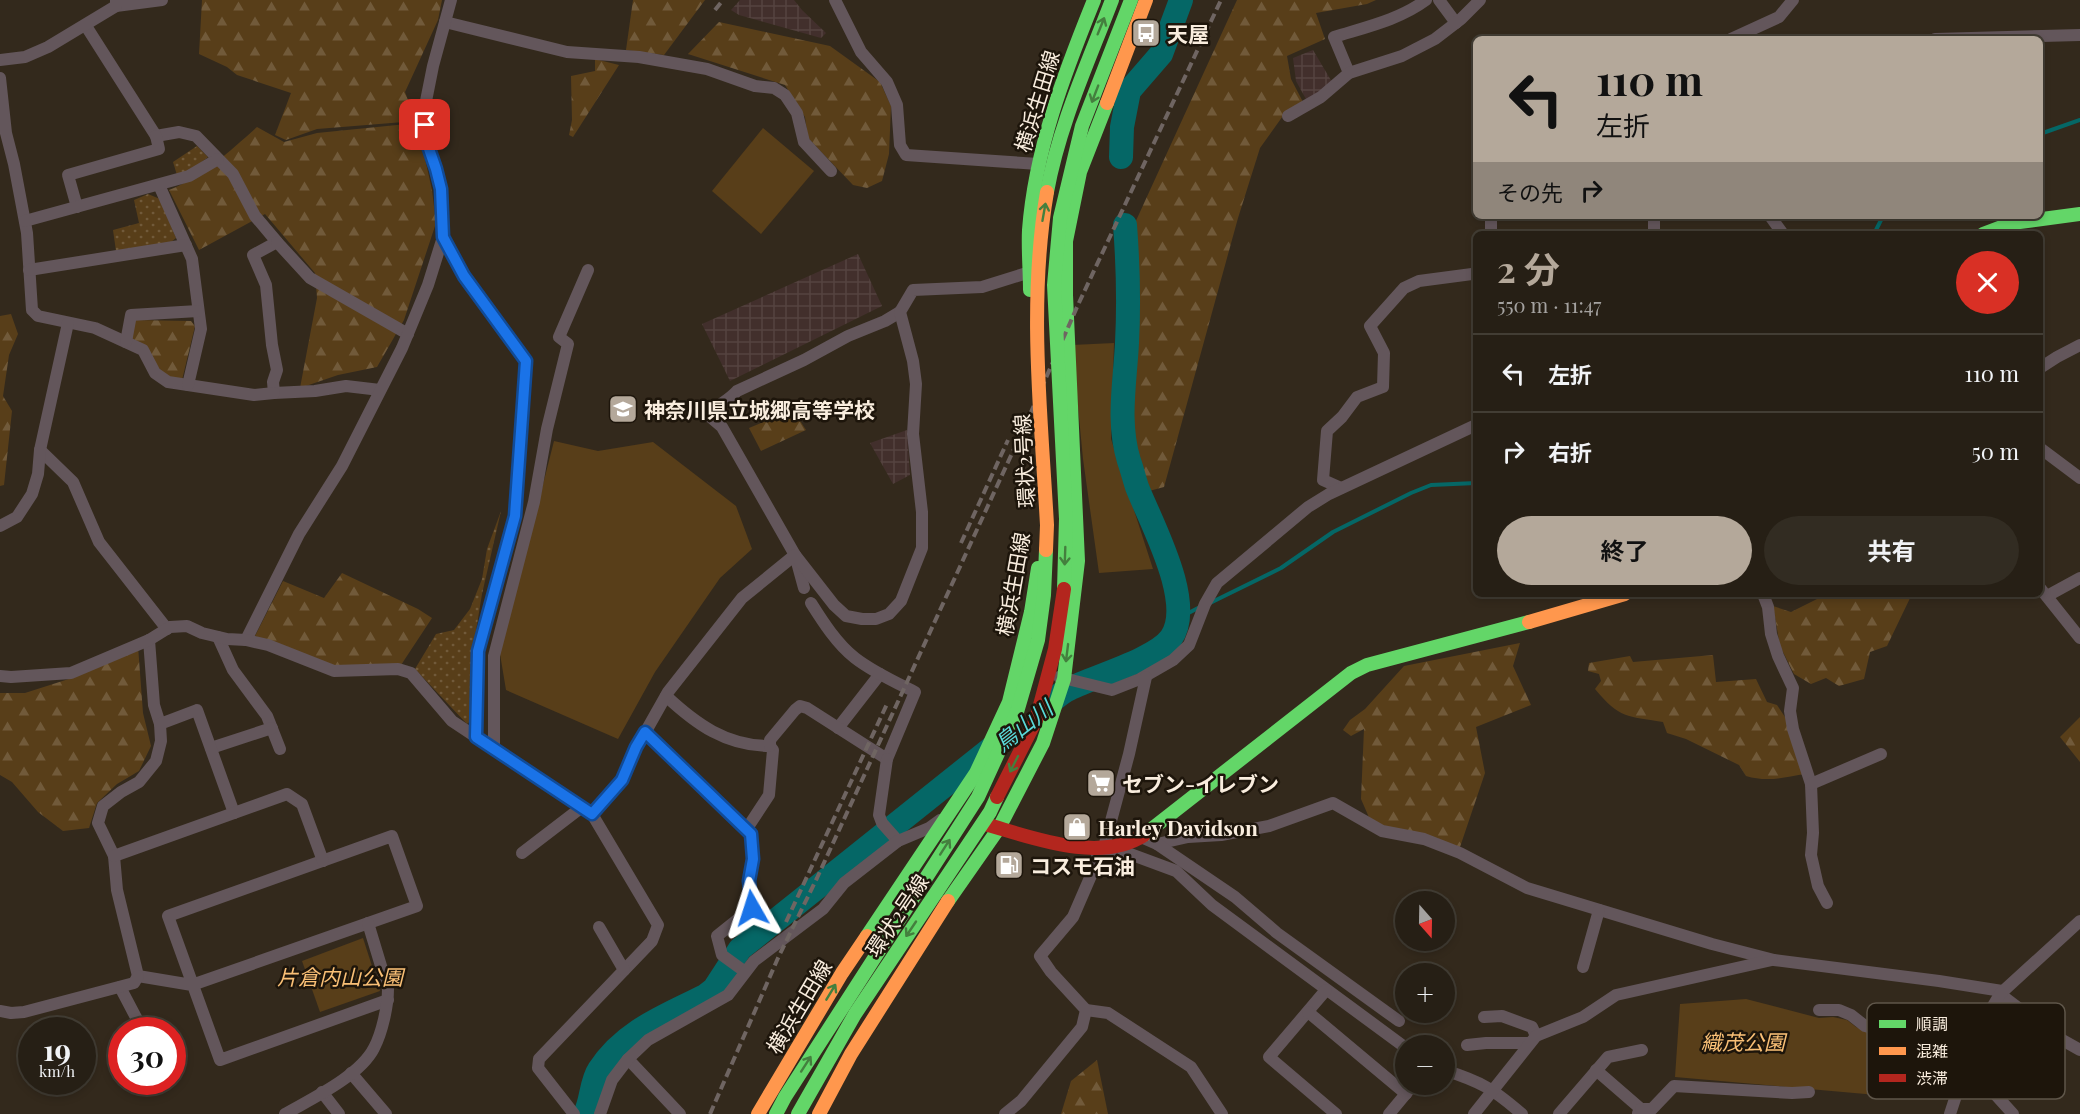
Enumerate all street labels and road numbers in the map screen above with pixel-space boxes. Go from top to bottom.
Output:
street label: 横浜生田線 [1007,47,1065,155]
street label: 環状2号線 [1007,413,1039,509]
street label: 横浜生田線 [989,530,1035,638]
street label: 環状2号線 [858,868,934,962]
street label: 横浜生田線 [759,954,837,1058]

